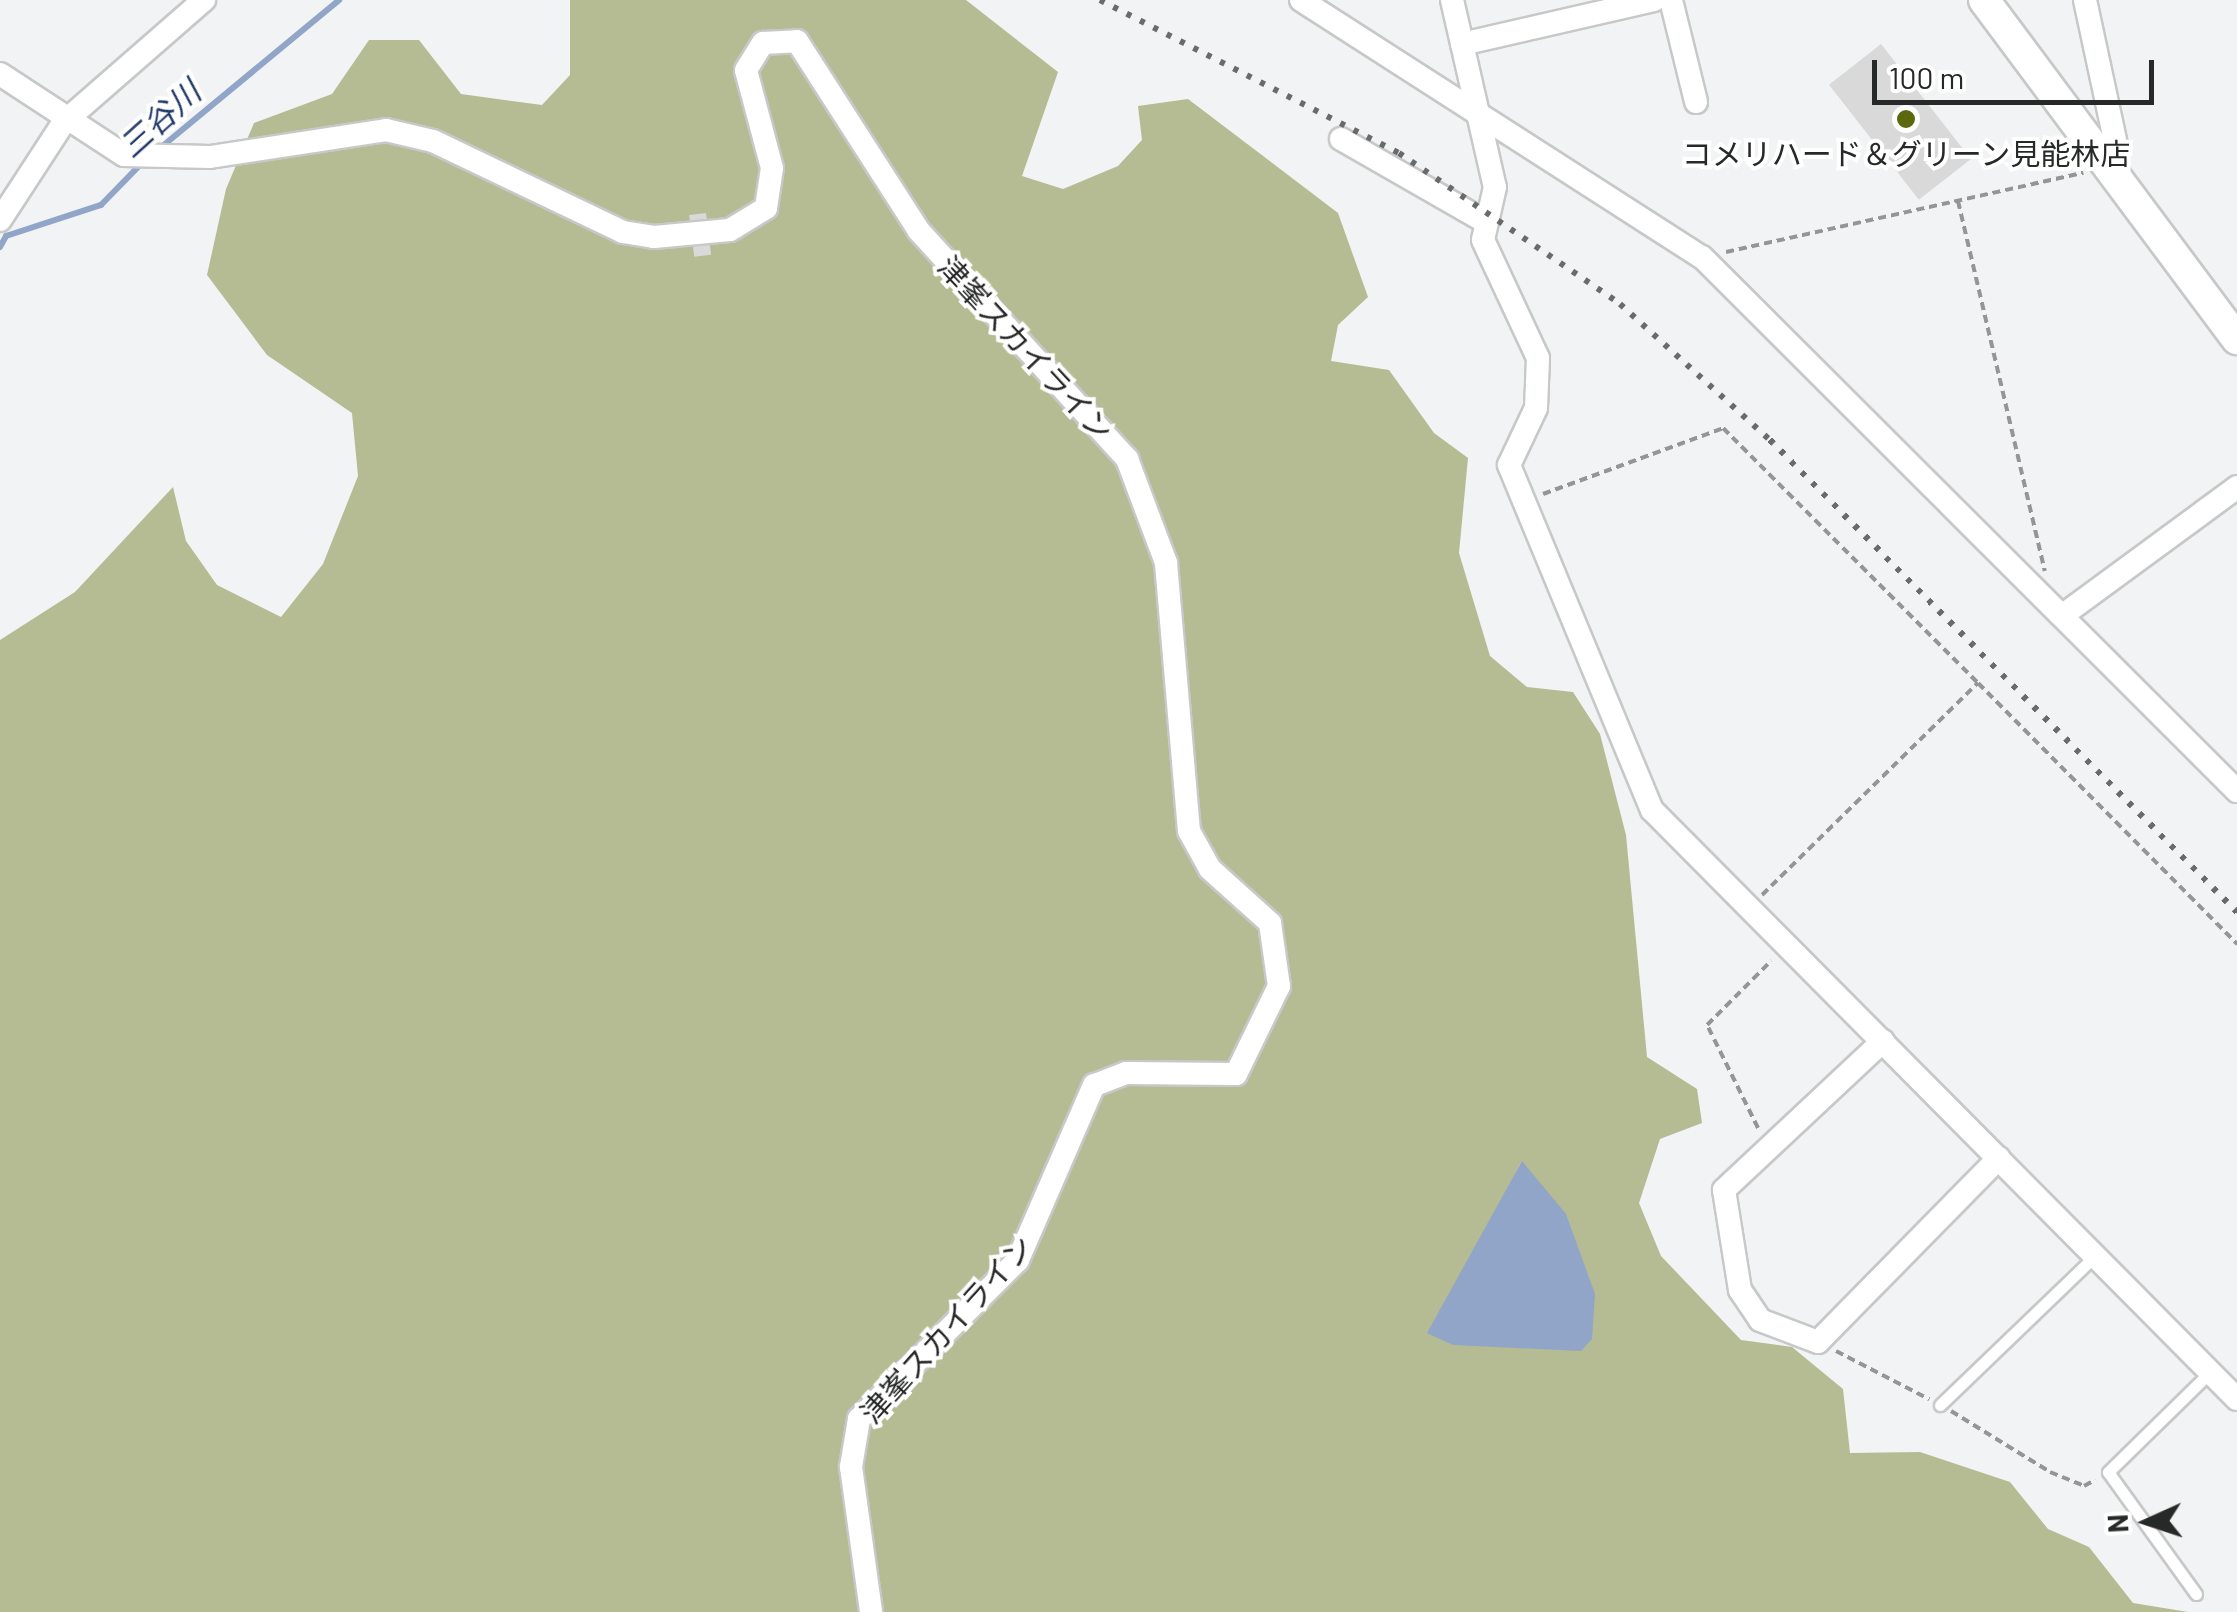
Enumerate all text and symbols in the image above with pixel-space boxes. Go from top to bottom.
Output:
scale bar [1877,40,2160,102]
text: 100 m [1889,59,1964,95]
water label: 三谷川 [110,72,208,164]
marker: コメリハード＆グリーン見能林店 [1895,108,1917,130]
place label: コメリハード＆グリーン見能林店 [1681,135,2131,171]
street label: 津峯スカイライン [931,248,1121,448]
street label: 津峯スカイライン [852,1228,1040,1430]
north arrow [2097,1472,2197,1572]
text: N [2100,1513,2135,1534]

